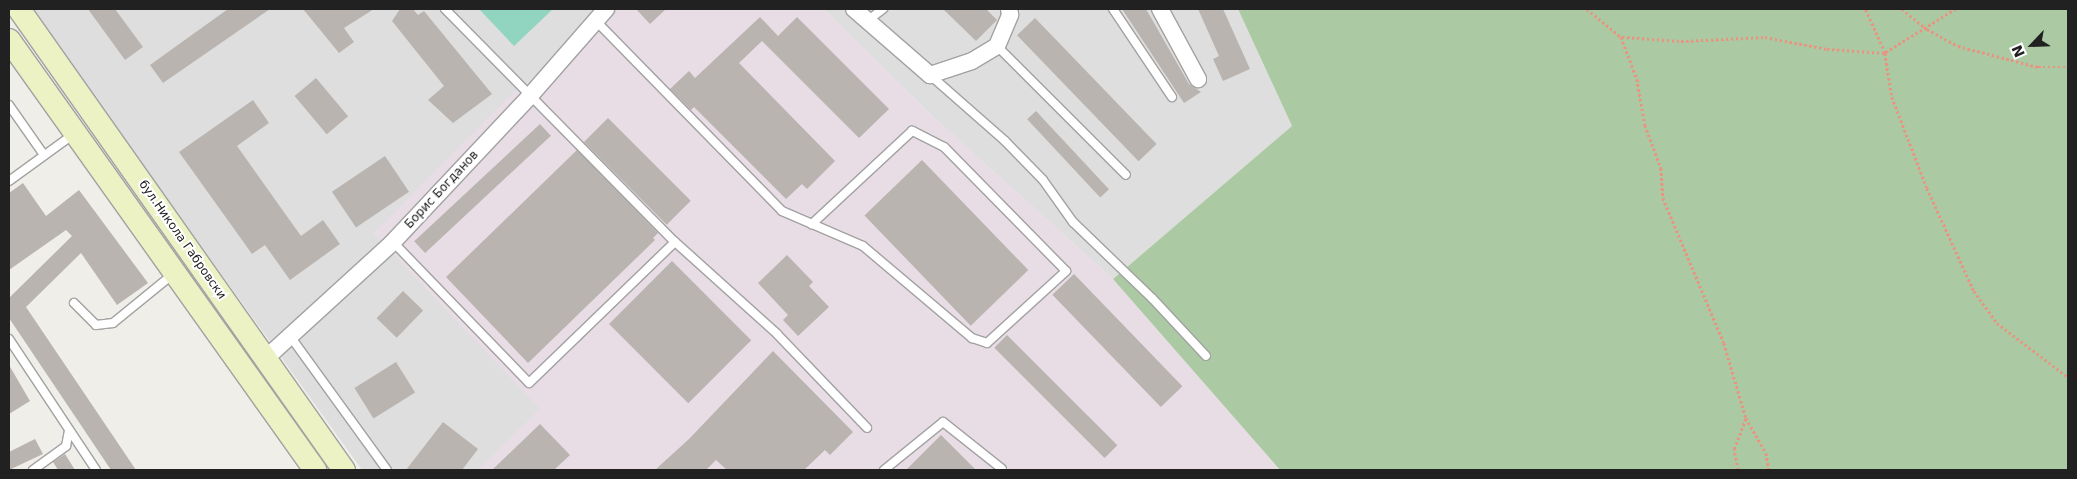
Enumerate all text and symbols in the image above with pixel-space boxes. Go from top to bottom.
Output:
north arrow [2007,20,2057,70]
text: N [2009,42,2028,60]
street label: Борис Богданов [402,148,482,232]
street label: бул.Никола Габровски [135,178,229,302]

